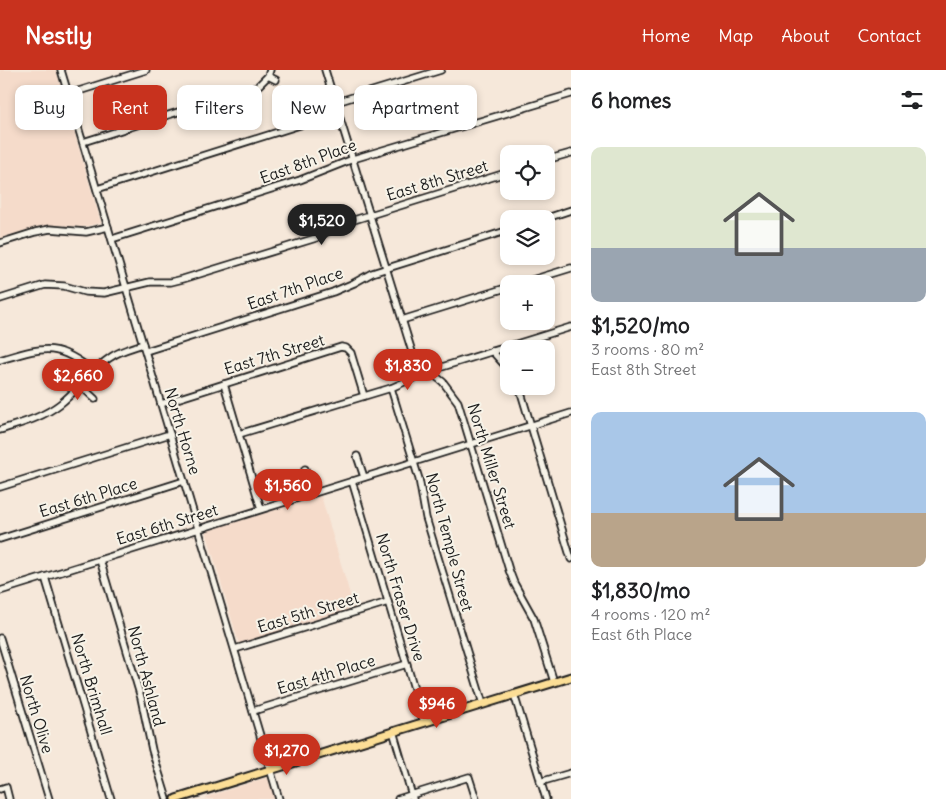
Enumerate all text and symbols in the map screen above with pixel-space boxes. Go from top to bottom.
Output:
text: Nestly [25,20,92,50]
text: Home [642,24,690,47]
text: Map [718,24,753,47]
text: About [781,24,829,47]
text: Contact [857,24,921,47]
chip: Buy [15,85,83,130]
chip: Rent [93,85,167,130]
chip: Filters [177,85,262,130]
chip: New [272,85,344,130]
chip: Apartment [354,85,477,130]
icon: filters [898,86,926,114]
text: 6 homes [591,87,671,114]
street label: East 8th Place [257,134,359,188]
map controls [500,145,555,395]
button: locate [500,145,555,200]
street label: East 8th Street [384,155,491,205]
icon: home [714,179,804,269]
pin: $1,520 [281,204,363,246]
text: $1,520 [299,210,345,230]
button: layers [500,210,555,265]
street label: East 7th Place [245,262,345,314]
button: + [500,275,555,330]
text: $1,520/mo [591,312,690,339]
street label: East 7th Street [221,329,327,379]
text: 3 rooms · 80 m² [591,339,704,359]
button: − [500,340,555,395]
pin: $1,830 [367,348,449,391]
text: $1,830 [384,355,432,375]
pin: $2,660 [37,358,119,401]
text: East 8th Street [591,359,696,379]
text: $2,660 [53,365,103,385]
street label: North Horne [160,385,206,477]
street label: North Miller Street [463,401,521,532]
icon: home [714,444,804,534]
pin: $1,560 [247,468,329,511]
street label: North Temple Street [422,471,478,614]
street label: East 6th Place [37,473,139,521]
text: $1,560 [264,475,312,495]
street label: East 6th Street [114,499,221,549]
street label: North Fraser Drive [372,531,430,663]
text: $1,830/mo [591,577,690,604]
street label: East 5th Street [255,587,362,637]
text: 4 rooms · 120 m² [591,604,710,624]
street label: North Ashland [124,624,170,728]
text: East 6th Place [591,624,692,644]
street label: North Brimhall [67,631,117,737]
street label: East 4th Place [275,650,377,698]
street label: North Olive [16,672,58,756]
pin: $946 [407,686,467,729]
text: $946 [419,693,455,713]
pin: $1,270 [246,734,328,776]
text: $1,270 [264,740,310,760]

